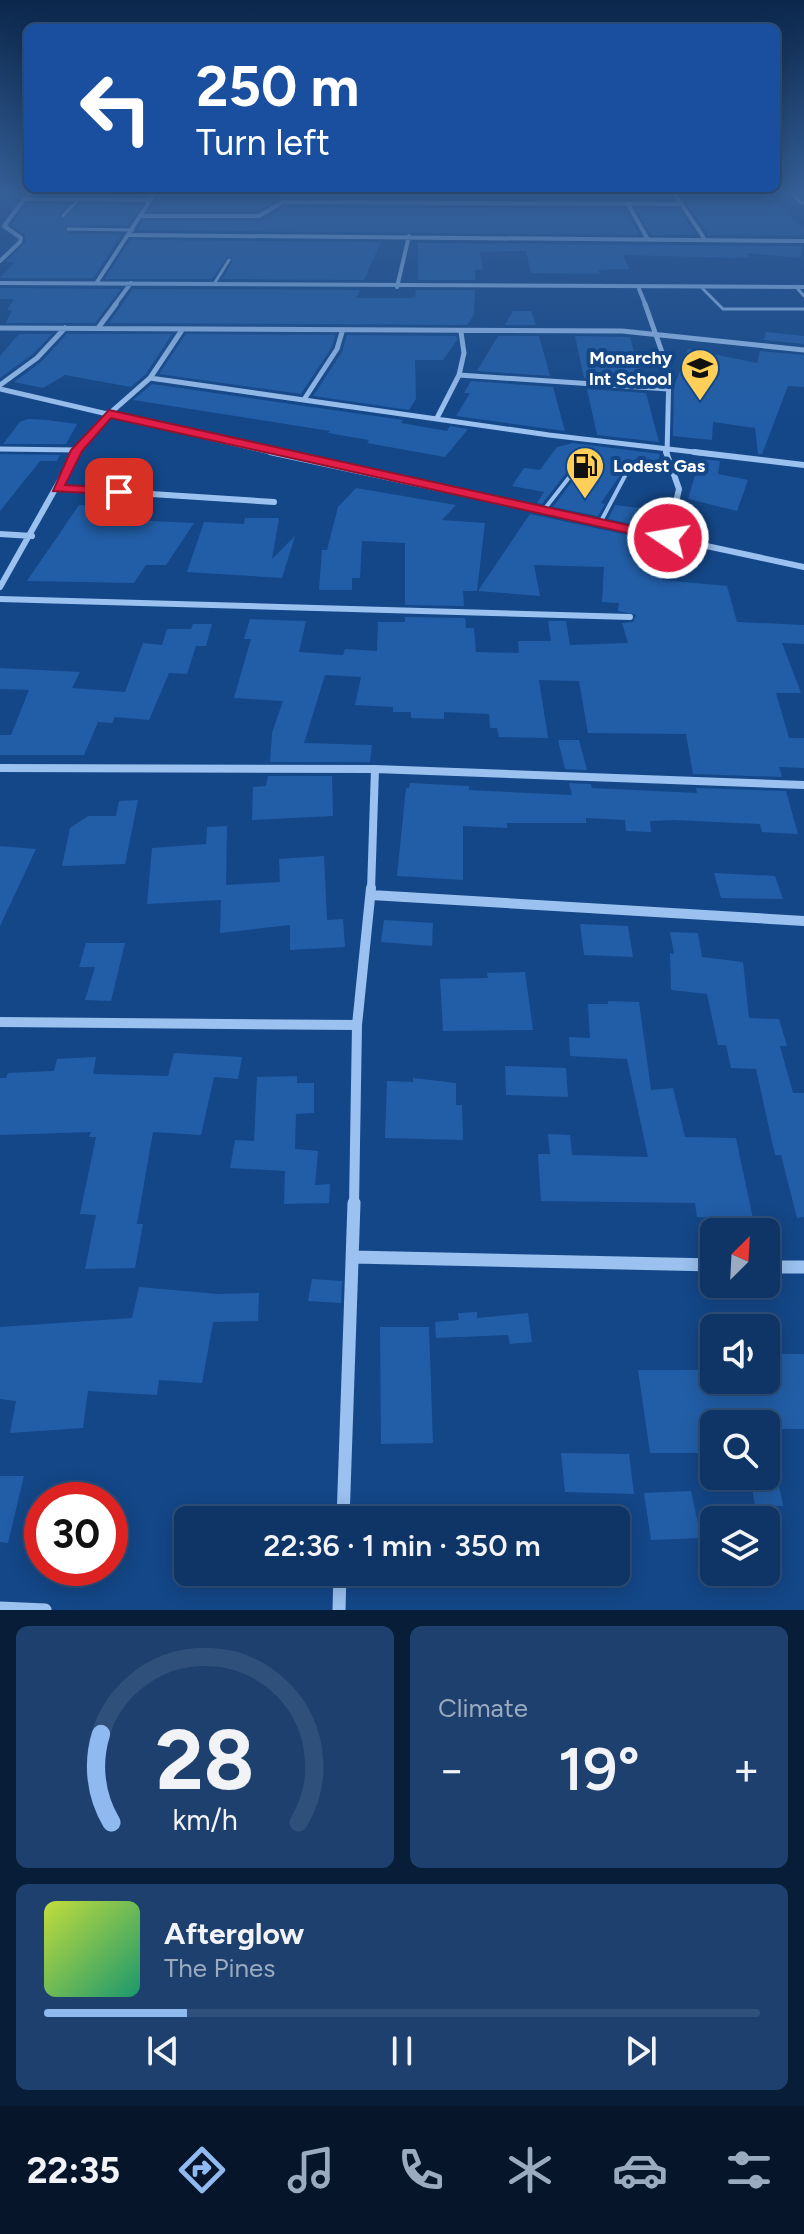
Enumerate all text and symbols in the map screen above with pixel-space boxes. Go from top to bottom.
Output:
text: 250 m [196,53,359,120]
icon: left [64,56,168,160]
text: Turn left [196,121,330,164]
place label: Monarchy Int School [589,347,673,390]
school or university icon: Monarchy Int School [679,347,721,402]
fuel station icon: Lodest Gas [564,445,606,500]
place label: Lodest Gas [613,455,706,477]
pin [85,458,153,526]
icon: arrive [97,470,141,514]
position arrow [626,496,710,580]
north arrow [700,1218,780,1298]
map controls [700,1218,780,1586]
button: sound [700,1314,780,1394]
button: search [700,1410,780,1490]
speed limit sign: 30 [24,1482,128,1586]
button: layers [700,1506,780,1586]
text: 22:36 · 1 min · 350 m [263,1527,541,1564]
text: Climate [438,1692,528,1724]
text: 28 [155,1710,255,1810]
text: 19° [558,1733,640,1805]
text: − [438,1743,465,1796]
text: + [733,1743,760,1796]
text: km/h [172,1803,238,1837]
text: Afterglow [164,1915,304,1952]
text: The Pines [164,1952,275,1984]
icon: previous [141,2029,185,2073]
icon: pause [380,2029,424,2073]
icon: next [619,2029,663,2073]
icon: directions [174,2142,230,2198]
icon: music [283,2142,339,2198]
icon: phone [393,2142,449,2198]
icon: climate [502,2142,558,2198]
icon: car [612,2142,668,2198]
icon: filters [721,2142,777,2198]
text: 22:35 [27,2149,120,2192]

